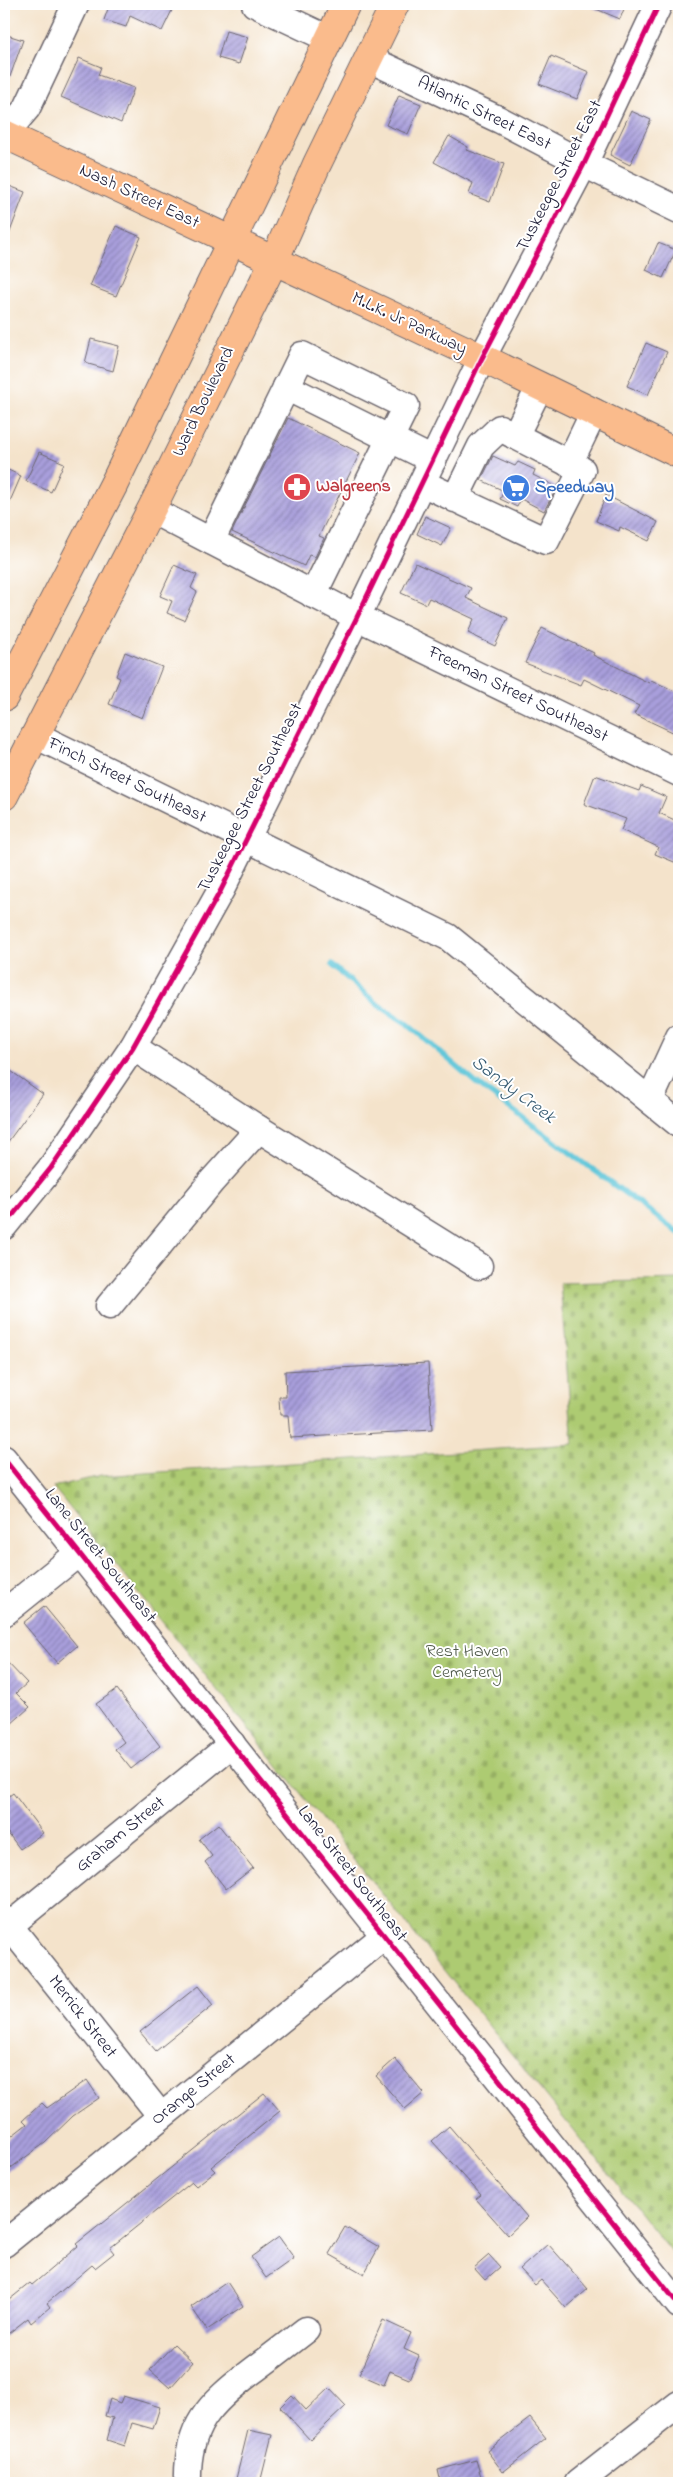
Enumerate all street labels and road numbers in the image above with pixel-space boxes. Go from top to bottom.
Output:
street label: Atlantic Street East [413,70,555,158]
street label: Tuskeegee Street East [510,96,610,257]
street label: Nash Street East [75,158,203,236]
street label: M.L.K. Jr Parkway [347,286,471,362]
street label: Ward Boulevard [166,343,242,461]
street label: Freeman Street Southeast [423,640,613,750]
street label: Tuskeegee Street Southeast [192,699,311,898]
street label: Finch Street Southeast [42,731,211,831]
street label: Lane Street Southeast [38,1483,162,1629]
street label: Graham Street [71,1791,171,1879]
street label: Lane Street Southeast [291,1800,413,1948]
street label: Merrick Street [41,1970,123,2064]
street label: Orange Street [146,2048,242,2133]

